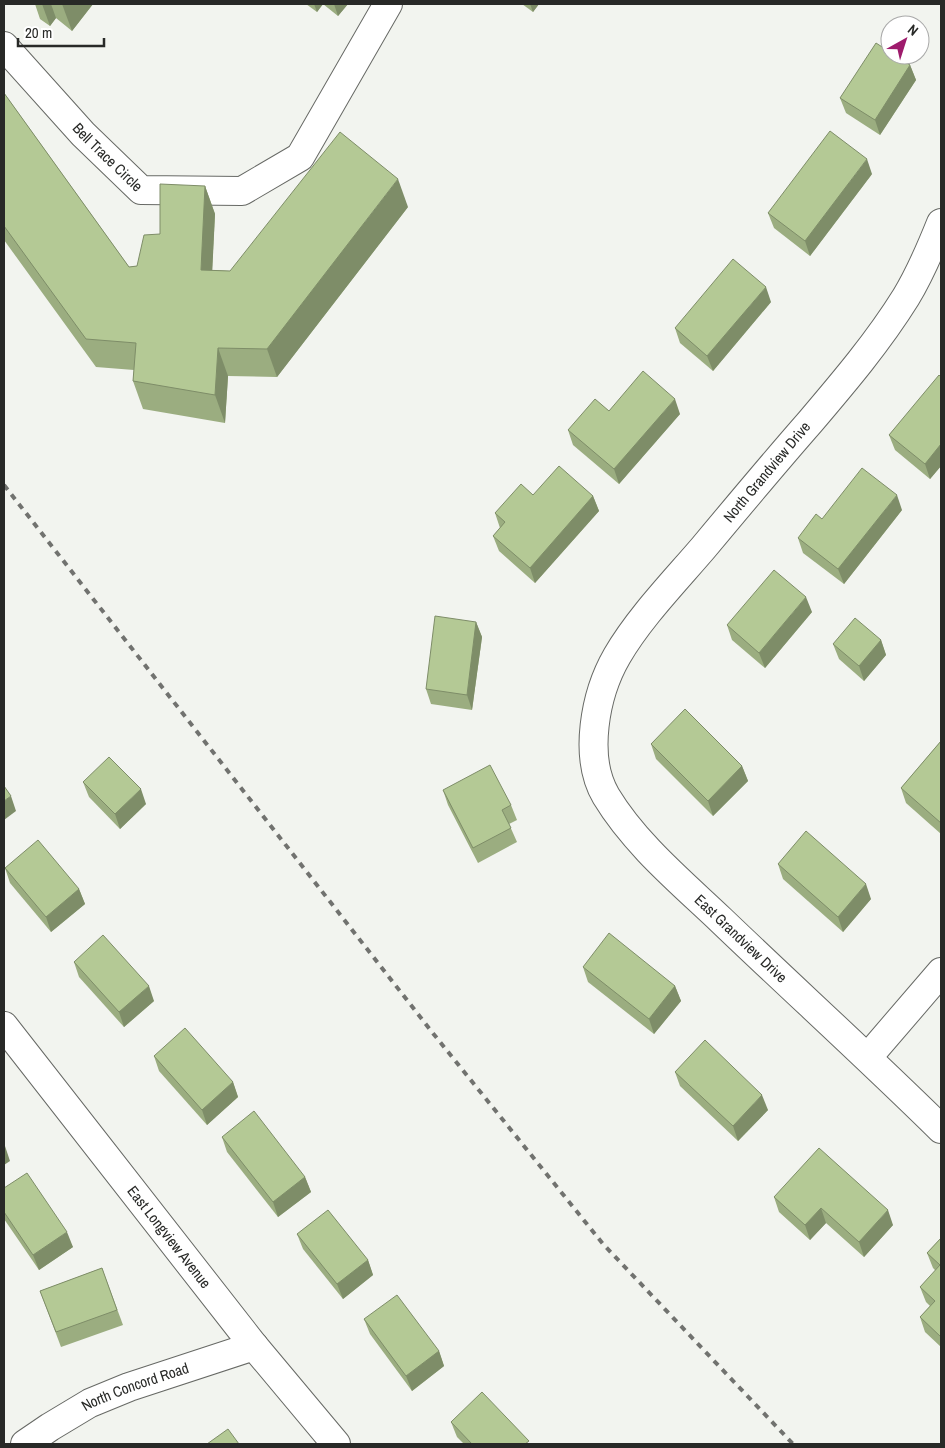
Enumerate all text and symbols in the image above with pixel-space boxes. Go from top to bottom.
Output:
scale bar [18,15,104,47]
north arrow [880,15,930,65]
text: N [904,20,922,40]
text: 20 m [25,22,52,43]
street label: Bell Trace Circle [68,118,148,196]
street label: North Grandview Drive [718,417,815,527]
street label: East Grandview Drive [690,889,792,987]
street label: East Longview Avenue [123,1181,216,1293]
street label: North Concord Road [77,1357,191,1416]

